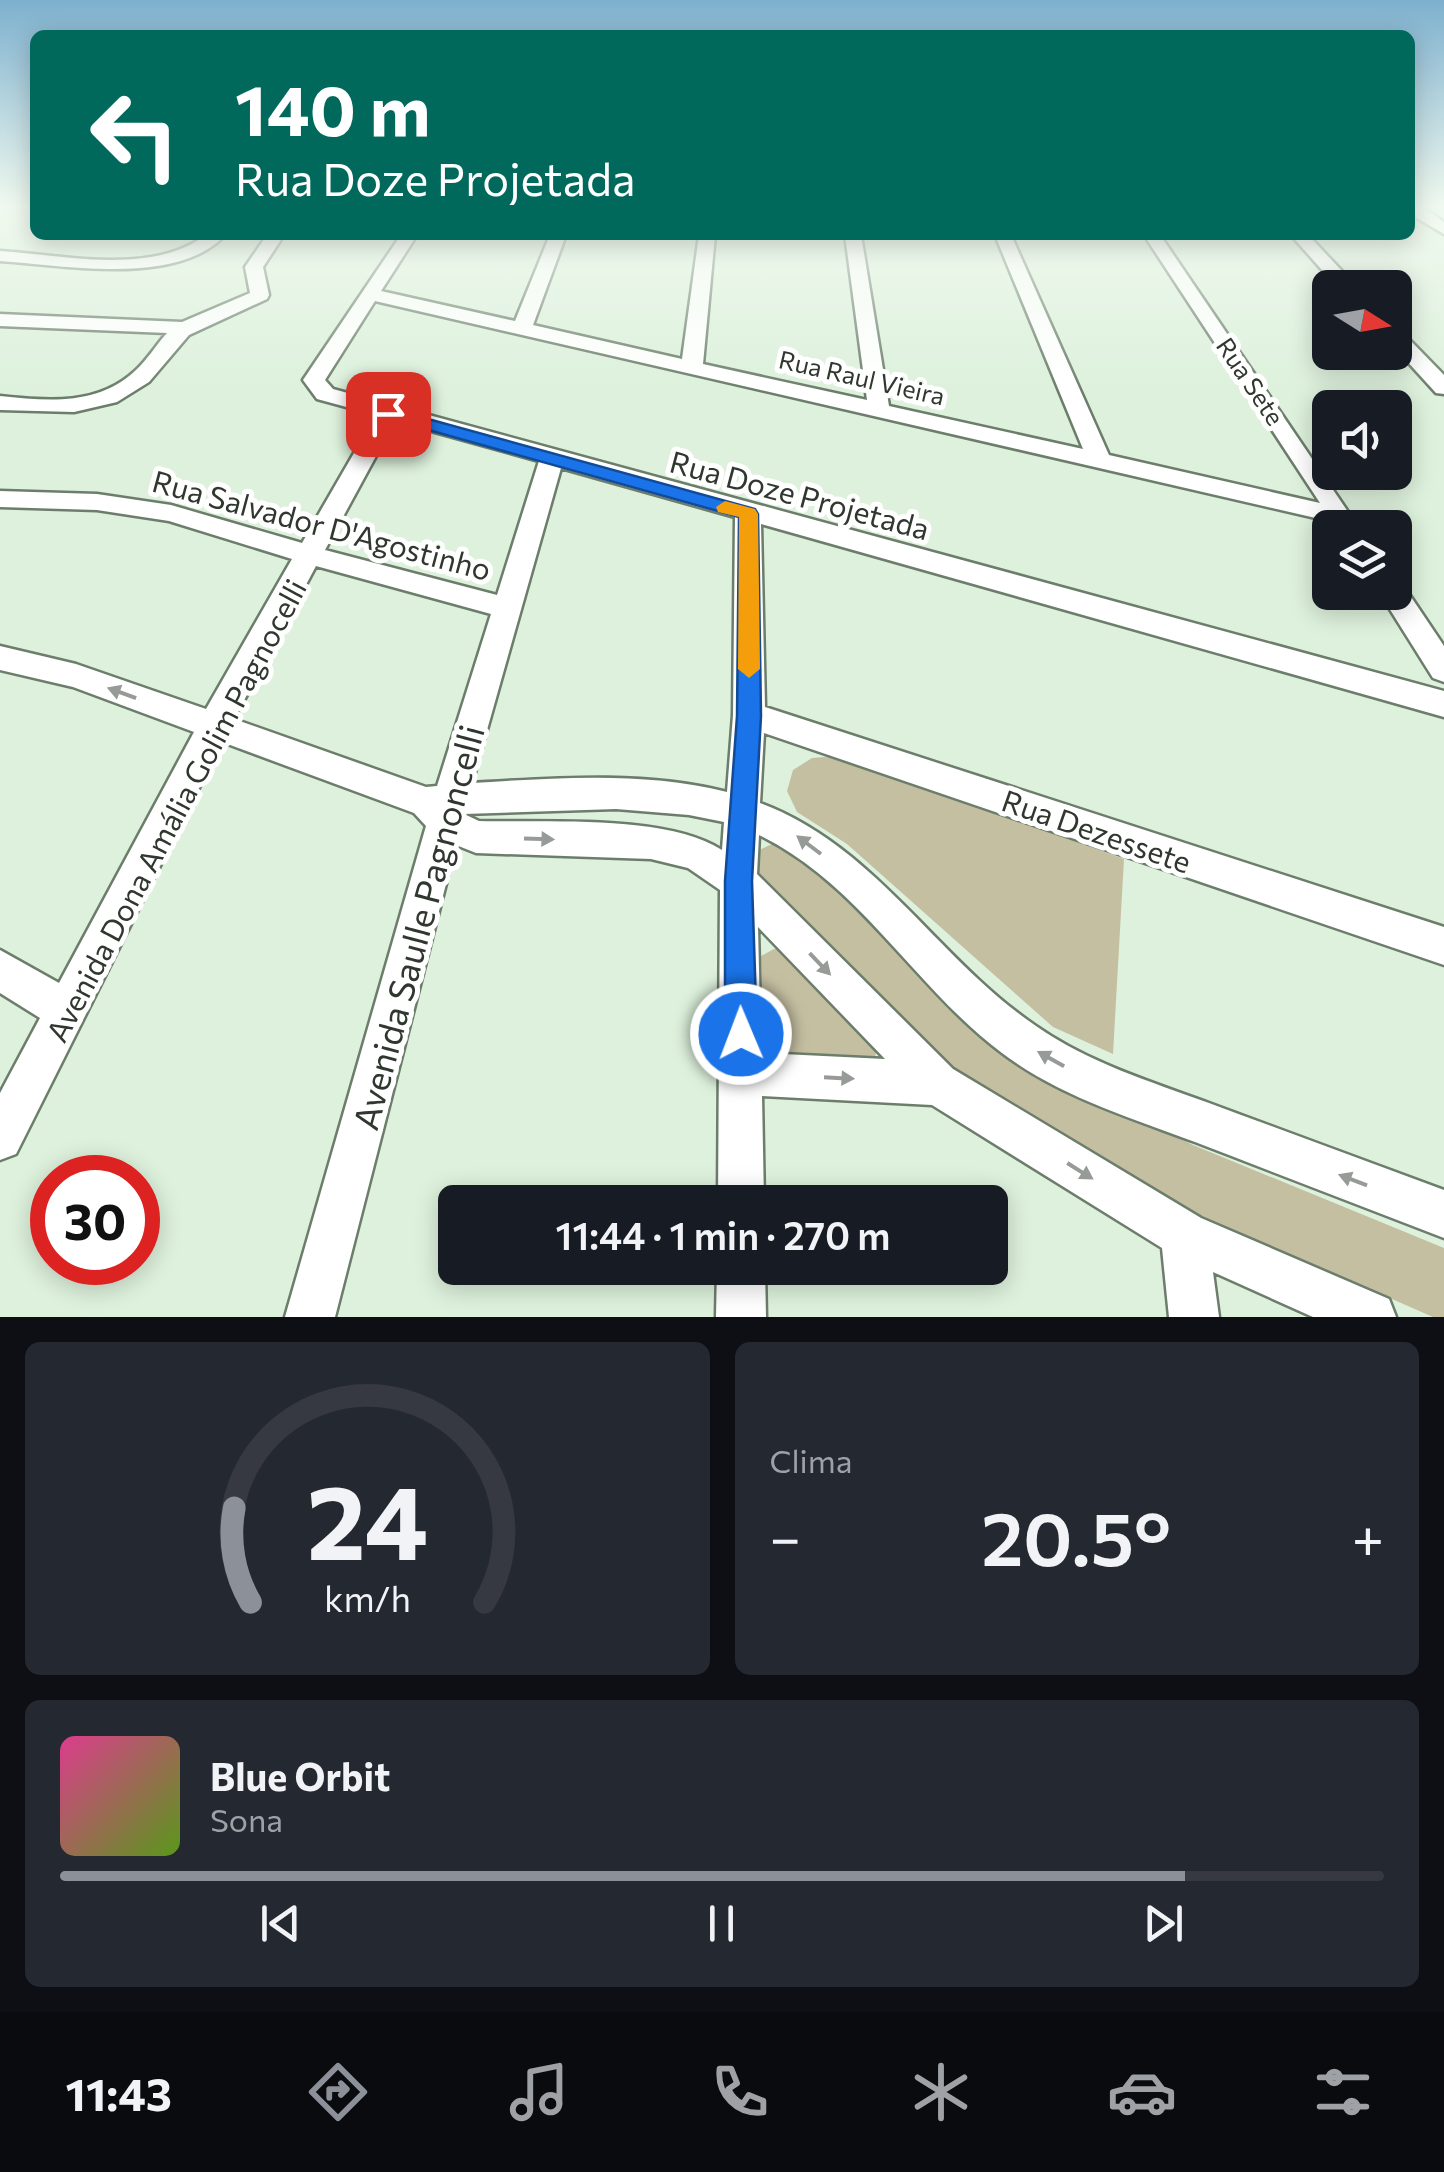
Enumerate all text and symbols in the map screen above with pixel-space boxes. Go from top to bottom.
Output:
text: 140 m [235,65,431,150]
icon: left [70,70,200,200]
text: Rua Doze Projetada [235,150,636,205]
north arrow [1312,270,1412,370]
map controls [1312,270,1412,610]
street label: Rua Sete [1211,331,1291,431]
street label: Rua Raul Vieira [776,343,948,411]
pin [346,372,431,457]
icon: arrive [361,387,416,442]
button: sound [1312,390,1412,490]
street label: Rua Doze Projetada [666,442,934,546]
street label: Rua Salvador D'Agostinho [149,461,495,587]
button: layers [1312,510,1412,610]
street label: Avenida Dona Amália Golim Pagnocelli [37,572,313,1048]
one-way arrow [107,685,137,700]
street label: Avenida Saulle Pagnoncelli [342,720,492,1134]
street label: Rua Dezessete [998,780,1196,880]
one-way arrow [523,831,555,847]
one-way arrow [796,835,822,855]
one-way arrow [807,951,831,975]
position arrow [689,982,793,1086]
one-way arrow [1037,1051,1066,1068]
one-way arrow [824,1070,856,1086]
speed limit sign: 30 [30,1155,160,1285]
one-way arrow [1066,1162,1094,1179]
one-way arrow [1337,1172,1367,1187]
text: 11:44 · 1 min · 270 m [556,1211,890,1258]
text: Clima [770,1440,852,1480]
text: 24 [306,1454,428,1581]
text: 20.5° [981,1490,1171,1581]
text: − [770,1502,801,1569]
text: + [1352,1502,1384,1569]
text: km/h [324,1576,411,1619]
text: Blue Orbit [210,1752,390,1799]
text: Sona [210,1799,283,1839]
icon: previous [253,1896,308,1951]
icon: pause [694,1896,749,1951]
icon: next [1136,1896,1191,1951]
icon: directions [303,2057,373,2127]
icon: music [504,2057,574,2127]
icon: phone [705,2057,775,2127]
icon: climate [906,2057,976,2127]
icon: car [1107,2057,1177,2127]
icon: filters [1308,2057,1378,2127]
text: 11:43 [66,2065,172,2120]

